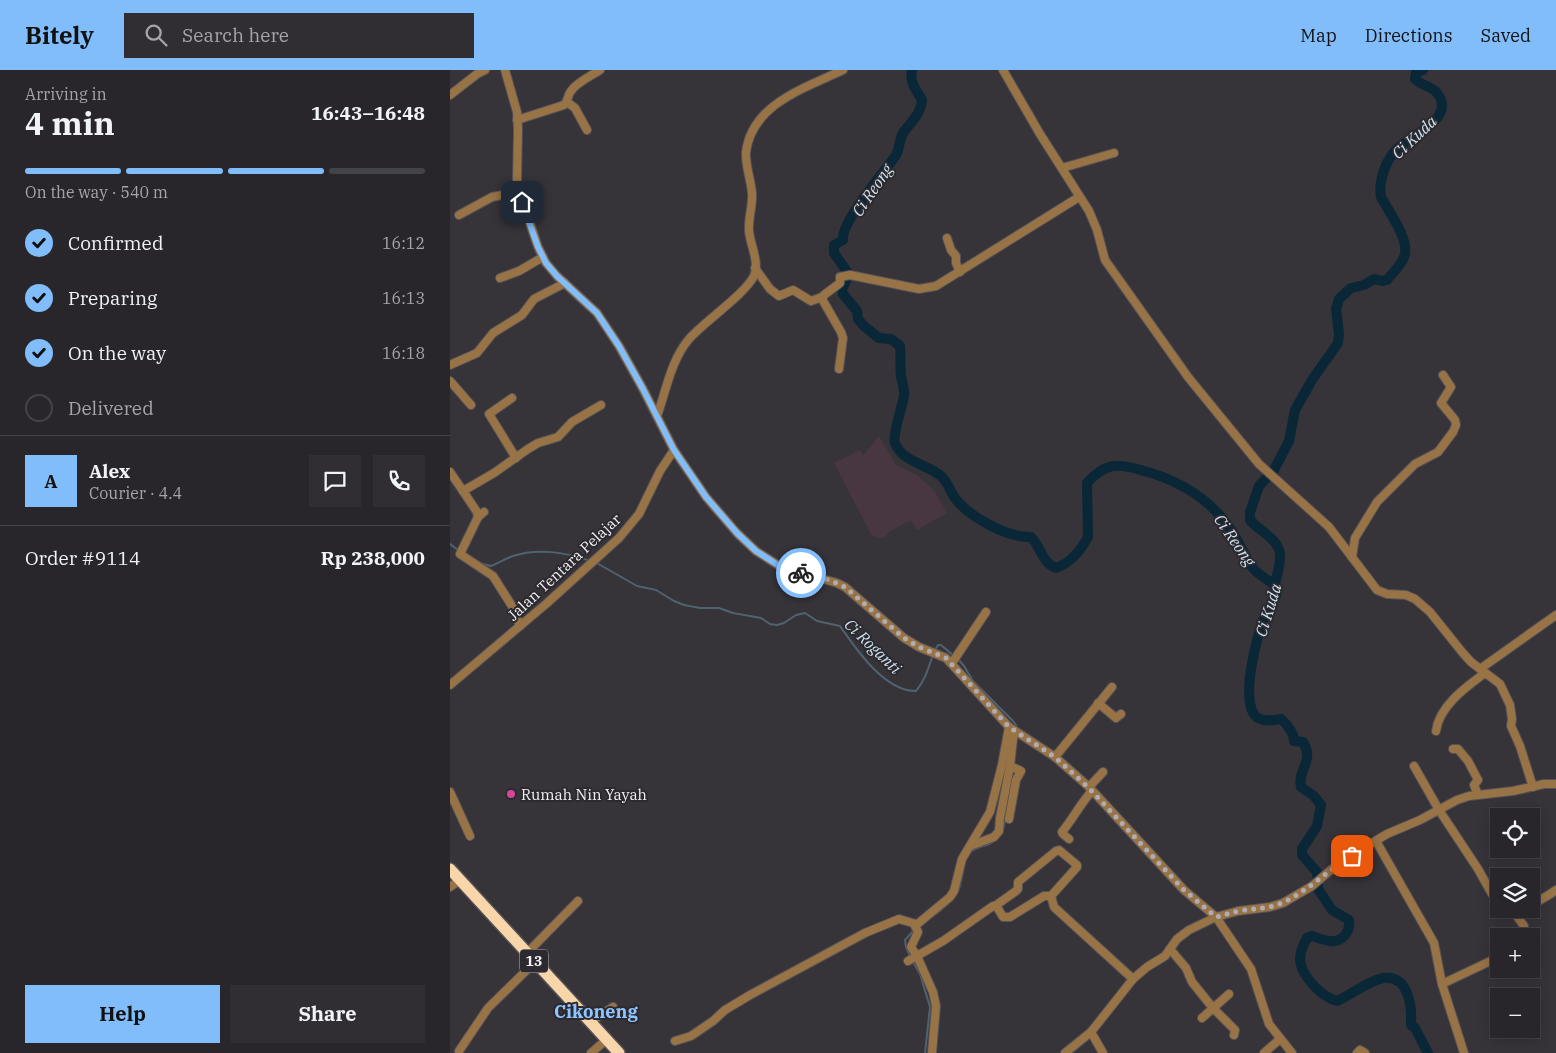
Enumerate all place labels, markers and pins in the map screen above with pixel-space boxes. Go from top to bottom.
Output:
pin [501,181,543,223]
place label: Rumah Nin Yayah [521,785,647,804]
marker: Rumah Nin Yayah [505,788,517,800]
pin [1331,835,1373,877]

